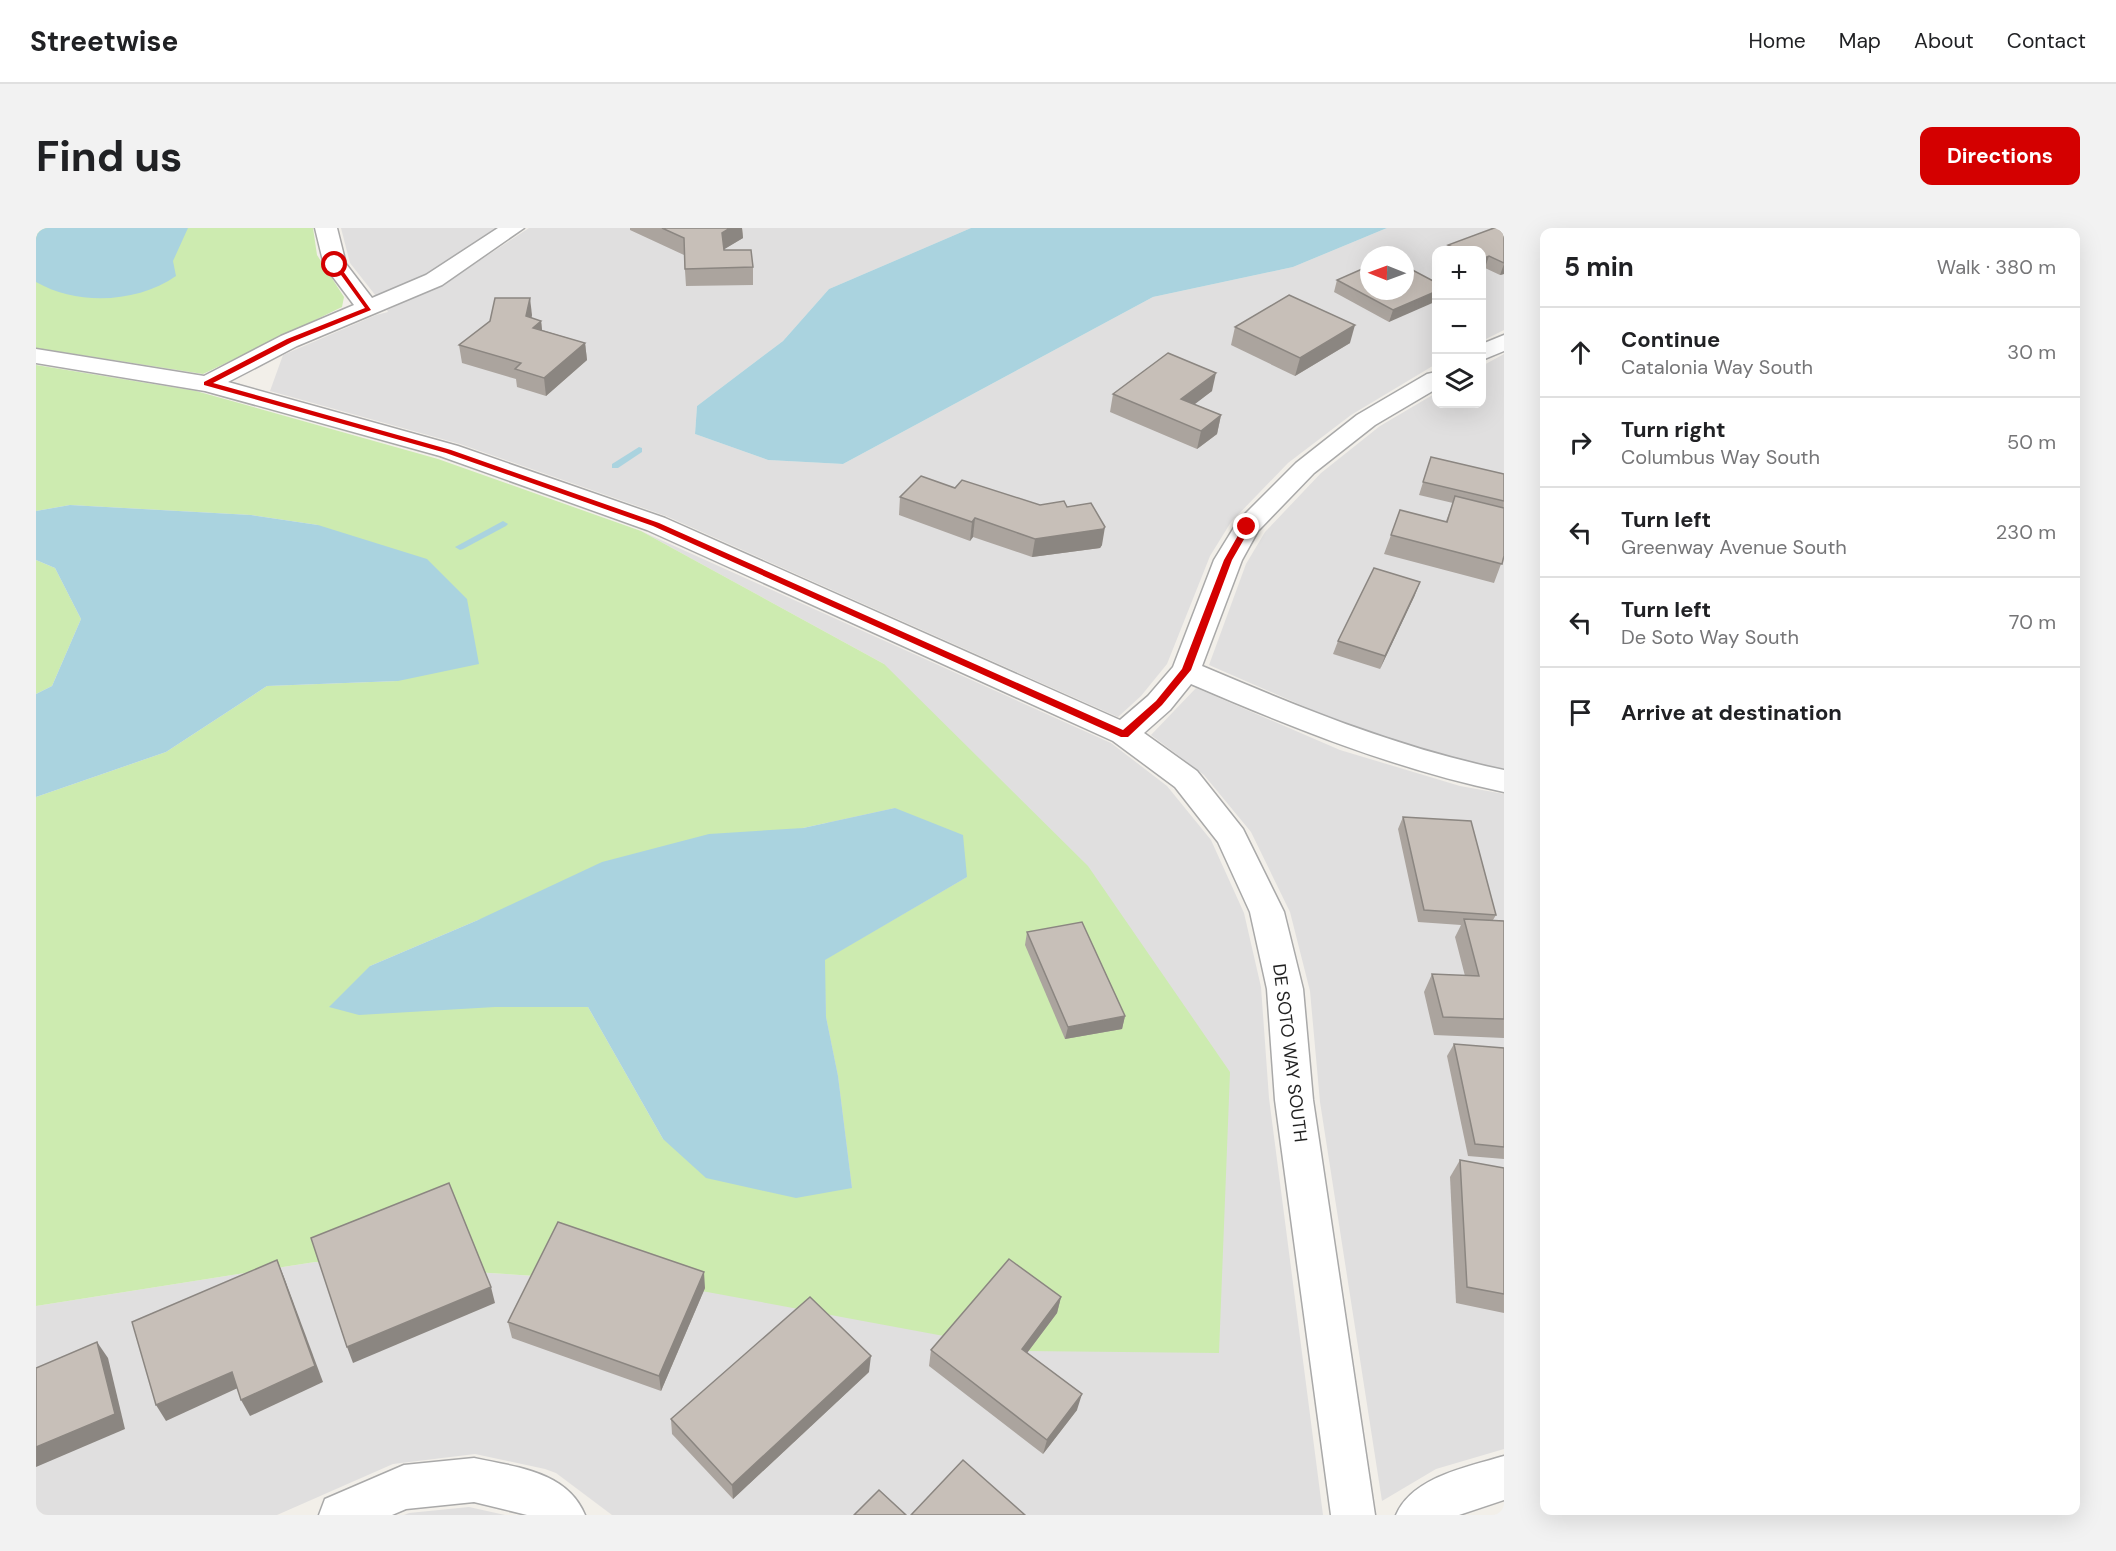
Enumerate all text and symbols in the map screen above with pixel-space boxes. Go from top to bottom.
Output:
text: Streetwise [30,23,178,60]
text: Home [1748,27,1806,55]
text: Map [1839,27,1881,55]
text: About [1914,27,1974,55]
text: Contact [2007,27,2086,55]
button: Directions [1920,127,2080,185]
text: Find us [36,129,182,184]
north arrow [1360,246,1414,300]
map controls [1432,246,1486,408]
button: + [1432,246,1486,300]
text: 5 min [1564,250,1634,284]
route start [321,251,347,277]
text: Walk · 380 m [1937,254,2056,280]
button: − [1432,300,1486,354]
text: Continue [1621,325,1720,354]
icon: ahead [1564,336,1597,369]
text: 30 m [2007,339,2056,365]
button: layers [1432,354,1486,408]
text: Catalonia Way South [1621,354,1813,380]
text: Turn right [1621,415,1726,444]
icon: right [1564,426,1597,459]
text: 50 m [2007,429,2056,455]
text: Columbus Way South [1621,444,1820,470]
text: Turn left [1621,505,1711,534]
route end [1233,513,1259,539]
icon: left [1564,516,1597,549]
text: 230 m [1996,519,2056,545]
text: Greenway Avenue South [1621,534,1847,560]
text: Turn left [1621,595,1711,624]
icon: left [1564,606,1597,639]
text: 70 m [2009,609,2056,635]
text: De Soto Way South [1621,624,1799,650]
icon: arrive [1564,696,1597,729]
text: Arrive at destination [1621,698,1842,727]
street label: DE SOTO WAY SOUTH [1267,962,1313,1144]

